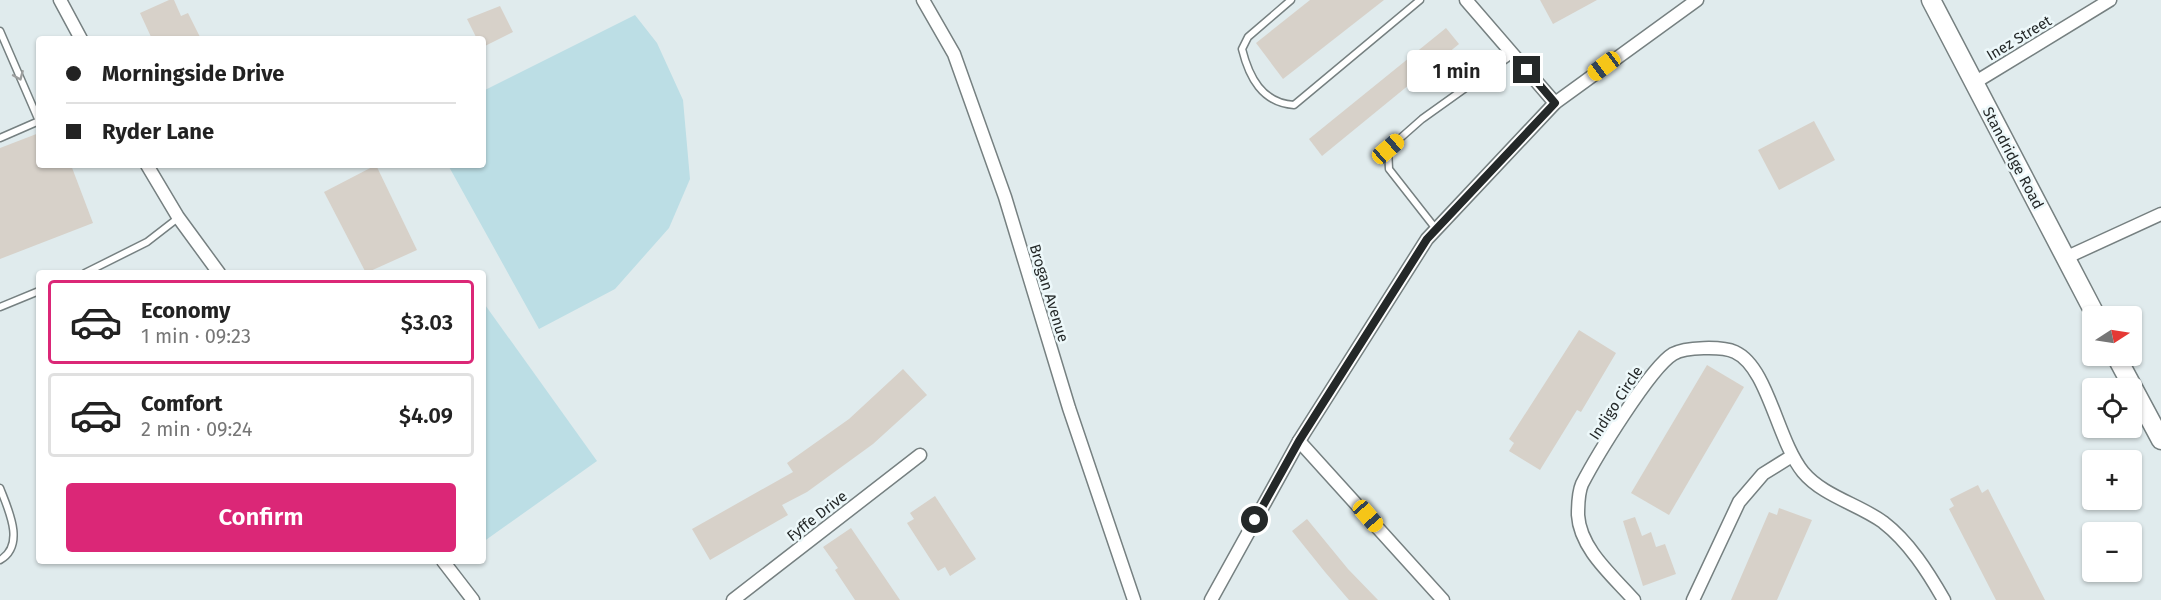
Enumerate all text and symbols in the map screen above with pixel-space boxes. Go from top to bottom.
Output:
street label: Inez Street [1983,11,2055,64]
car [1584,48,1624,84]
callout: 1 min [1407,49,1506,91]
route end [1513,56,1540,83]
text: 1 min [1432,59,1481,83]
text: Morningside Drive [102,60,284,87]
one-way arrow [12,70,24,81]
street label: Standridge Road [1979,104,2047,212]
text: Ryder Lane [102,118,214,145]
car [1369,130,1407,168]
street label: Brogan Avenue [1026,242,1072,344]
icon: car [69,295,123,349]
text: Economy [141,297,230,324]
north arrow [2082,306,2142,366]
map controls [2082,306,2142,582]
text: $3.03 [401,309,453,336]
text: 1 min · 09:23 [141,324,251,348]
street label: Indigo Circle [1585,363,1647,443]
button: locate [2082,378,2142,438]
icon: car [69,388,123,442]
text: Comfort [141,390,222,417]
text: $4.09 [399,402,453,429]
text: 2 min · 09:24 [141,417,252,441]
button: + [2082,450,2142,510]
button: Confirm [66,483,456,552]
street label: Fyffe Drive [783,487,851,545]
car [1349,497,1387,535]
route start [1241,506,1268,533]
button: − [2082,522,2142,582]

